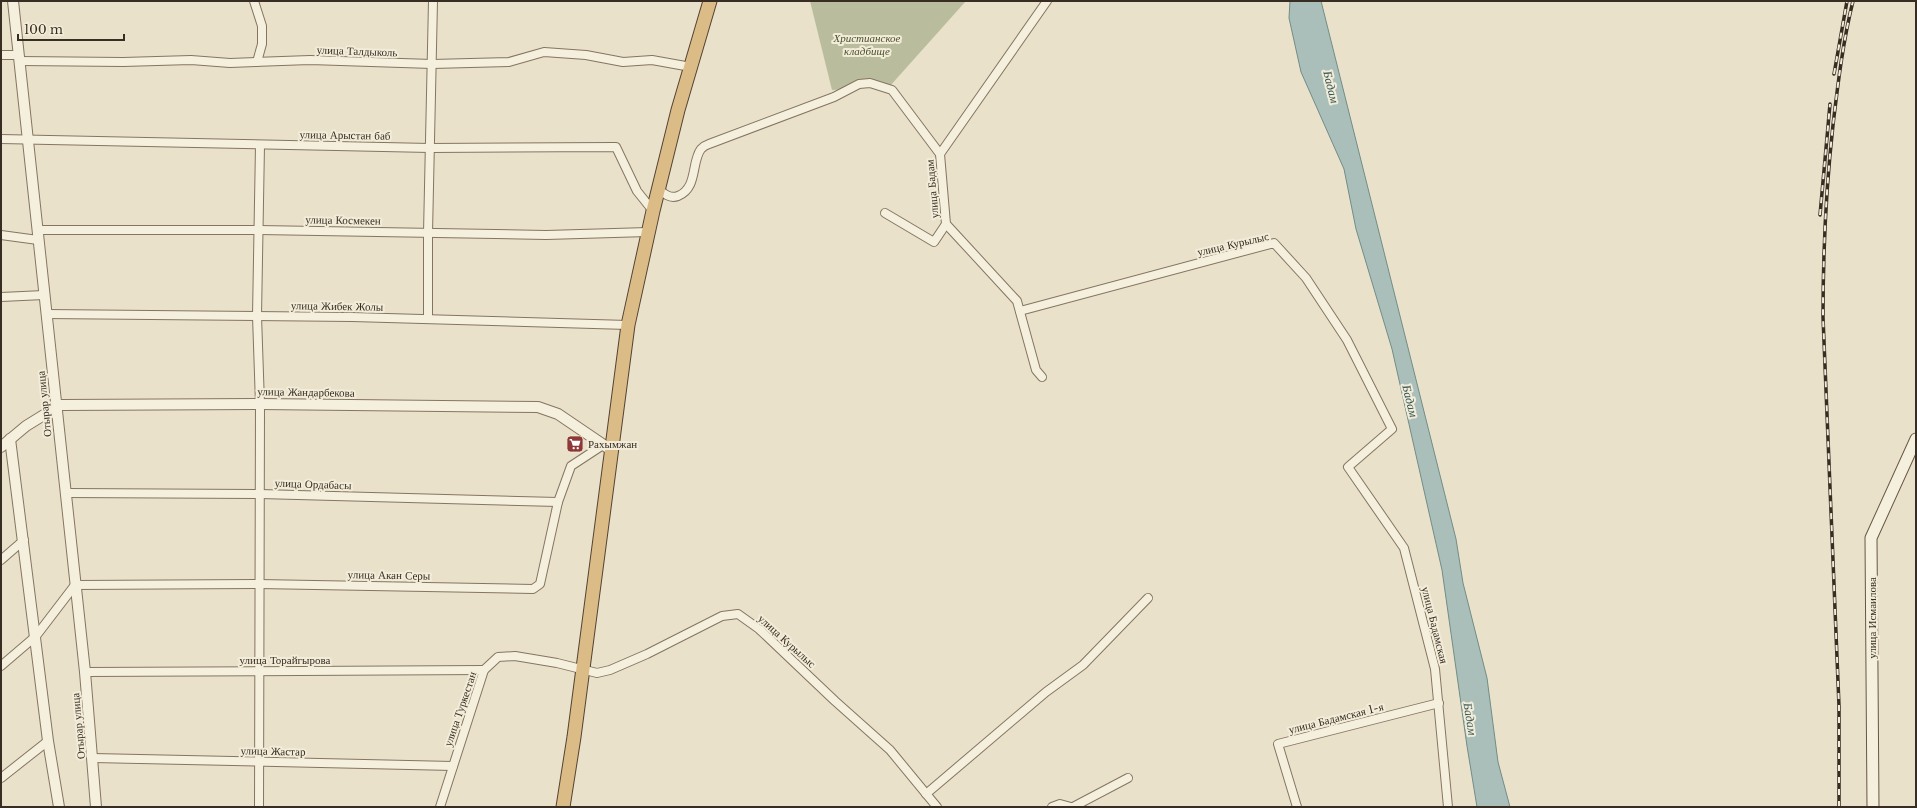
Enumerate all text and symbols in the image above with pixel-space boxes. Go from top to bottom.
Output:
scale bar [18,16,124,42]
text: 100 m [24,22,63,37]
park label: Христианское кладбище [833,31,901,58]
street label: улица Талдыколь [316,43,398,59]
water label: Бадам [1320,68,1343,105]
street label: улица Арыстан баб [299,127,391,143]
street label: улица Бадам [922,159,942,219]
street label: улица Космекен [305,212,381,228]
street label: улица Курылыс [1196,229,1270,259]
street label: улица Жибек Жолы [291,298,384,314]
street label: Отырар улица [34,370,54,438]
water label: Бадам [1399,382,1422,419]
street label: улица Жандарбекова [257,384,355,400]
supermarket icon: Рахымжан [565,434,585,454]
place label: Рахымжан [588,437,637,451]
street label: улица Ордабасы [274,476,352,492]
street label: улица Акан Серы [348,567,431,583]
street label: улица Исмаилова [1865,577,1879,659]
street label: улица Бадамская [1419,585,1451,665]
street label: улица Курылыс [755,611,819,671]
street label: улица Торайгырова [240,653,331,667]
street label: улица Туркестан [441,670,479,748]
street label: Отырар улица [68,692,88,760]
street label: улица Бадамская 1-я [1287,699,1385,737]
water label: Бадам [1460,701,1481,737]
street label: улица Жастар [240,743,306,759]

